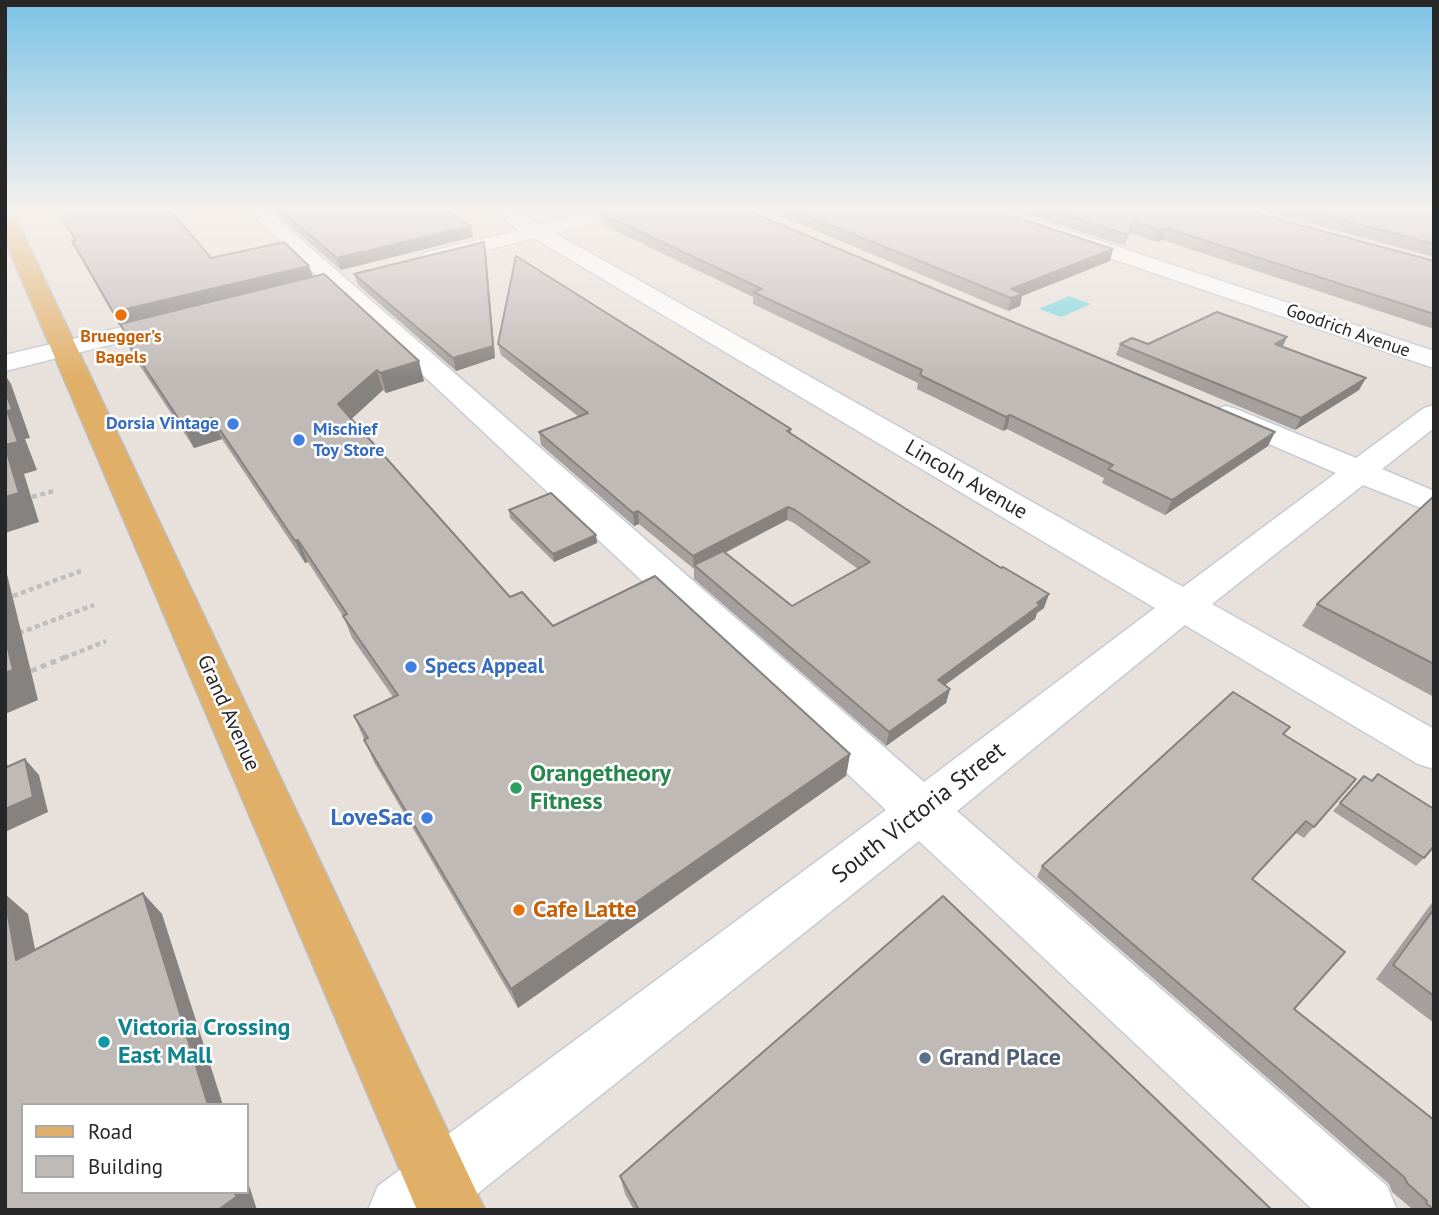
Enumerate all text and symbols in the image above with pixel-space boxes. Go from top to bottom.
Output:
street label: Goodrich Avenue [1283,300,1413,362]
marker: Bruegger's Bagels [113,307,129,323]
place label: Bruegger's Bagels [80,326,162,368]
place label: Dorsia Vintage [106,413,219,435]
marker: Dorsia Vintage [225,416,241,432]
place label: Mischief Toy Store [313,419,384,462]
marker: Mischief Toy Store [291,432,307,448]
street label: Lincoln Avenue [900,435,1032,525]
street label: Grand Avenue [191,651,265,775]
place label: Specs Appeal [425,654,544,680]
marker: Specs Appeal [403,659,419,675]
street label: South Victoria Street [827,736,1011,890]
place label: Orangetheory Fitness [530,760,671,816]
marker: Orangetheory Fitness [508,780,524,796]
place label: LoveSac [330,804,413,832]
marker: LoveSac [419,810,435,826]
place label: Cafe Latte [533,896,637,924]
marker: Cafe Latte [511,902,527,918]
place label: Victoria Crossing East Mall [118,1014,290,1070]
marker: Victoria Crossing East Mall [96,1034,112,1050]
place label: Grand Place [939,1044,1061,1072]
marker: Grand Place [917,1050,933,1066]
legend [21,1103,248,1194]
text: Road [88,1118,132,1145]
text: Building [88,1153,163,1180]

